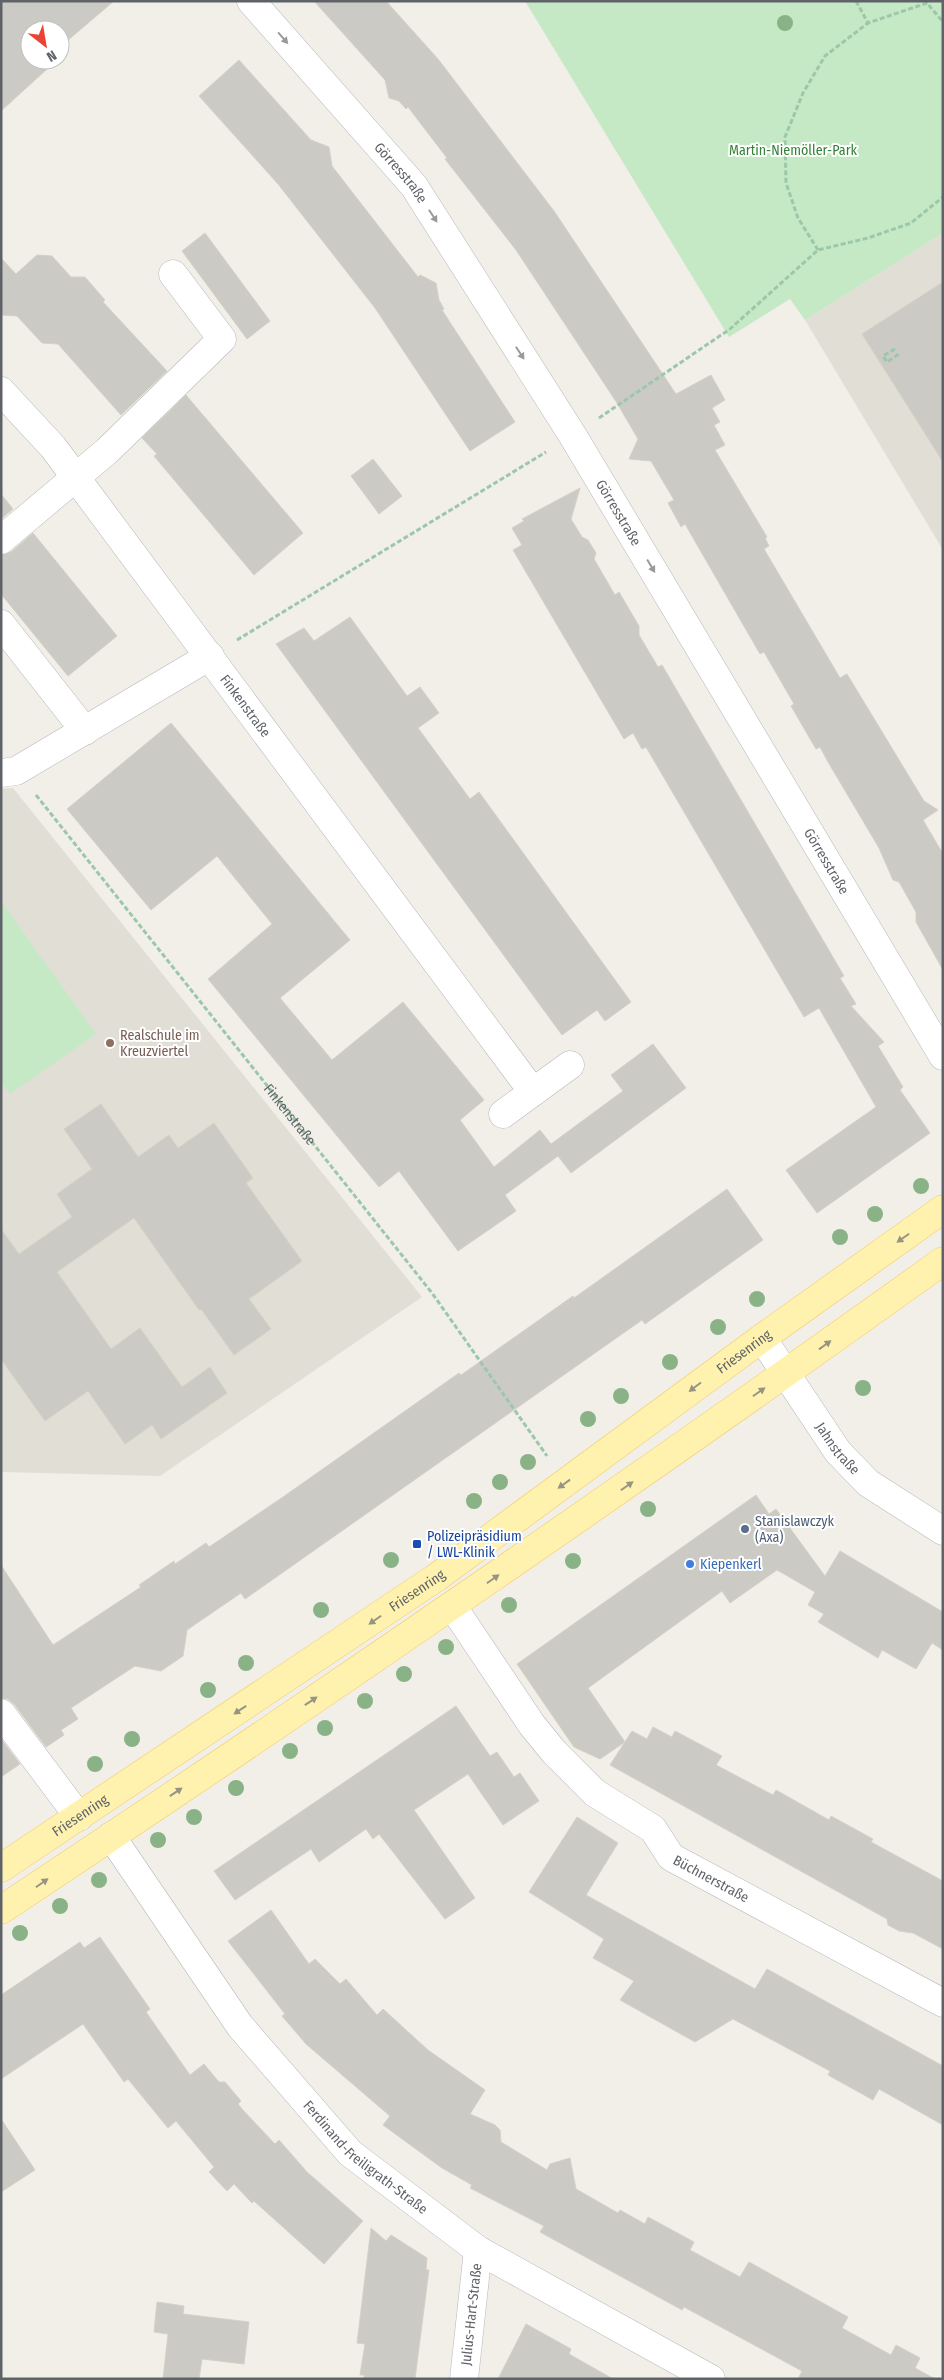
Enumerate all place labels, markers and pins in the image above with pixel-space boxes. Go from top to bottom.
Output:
place label: Realschule im Kreuzviertel [120,1027,199,1060]
marker: Realschule im Kreuzviertel [104,1037,116,1049]
place label: Stanislawczyk (Axa) [755,1513,835,1546]
marker: Stanislawczyk (Axa) [739,1523,751,1535]
place label: Polizeipräsidium / LWL-Klinik [427,1528,522,1561]
marker: Polizeipräsidium / LWL-Klinik [411,1538,423,1550]
place label: Kiepenkerl [700,1556,762,1573]
marker: Kiepenkerl [684,1558,696,1570]

